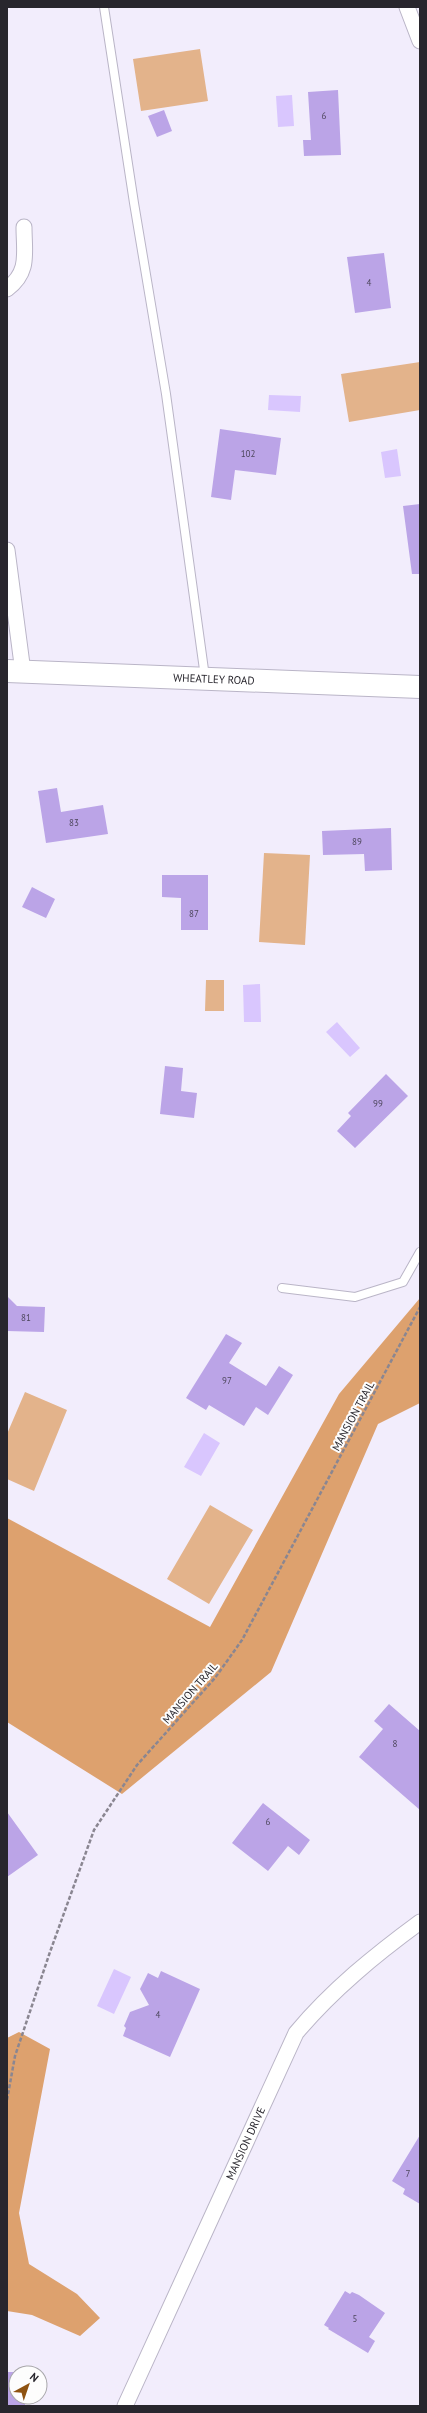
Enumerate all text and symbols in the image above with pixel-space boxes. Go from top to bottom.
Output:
house number: 6 [322,110,327,121]
house number: 4 [367,277,372,288]
house number: 102 [241,448,255,459]
street label: WHEATLEY ROAD [173,670,255,688]
house number: 83 [69,817,79,828]
house number: 89 [352,836,362,847]
house number: 87 [189,908,199,919]
house number: 99 [373,1098,383,1109]
house number: 81 [21,1312,31,1323]
house number: 97 [222,1375,232,1386]
street label: MANSION TRAIL [329,1379,377,1453]
street label: MANSION TRAIL [160,1659,221,1727]
house number: 8 [393,1738,398,1749]
house number: 6 [266,1816,271,1827]
house number: 4 [156,2009,161,2020]
street label: MANSION DRIVE [223,2105,268,2182]
house number: 7 [406,2168,411,2179]
house number: 5 [353,2313,358,2324]
north arrow [8,2365,48,2405]
text: N [27,2370,42,2385]

